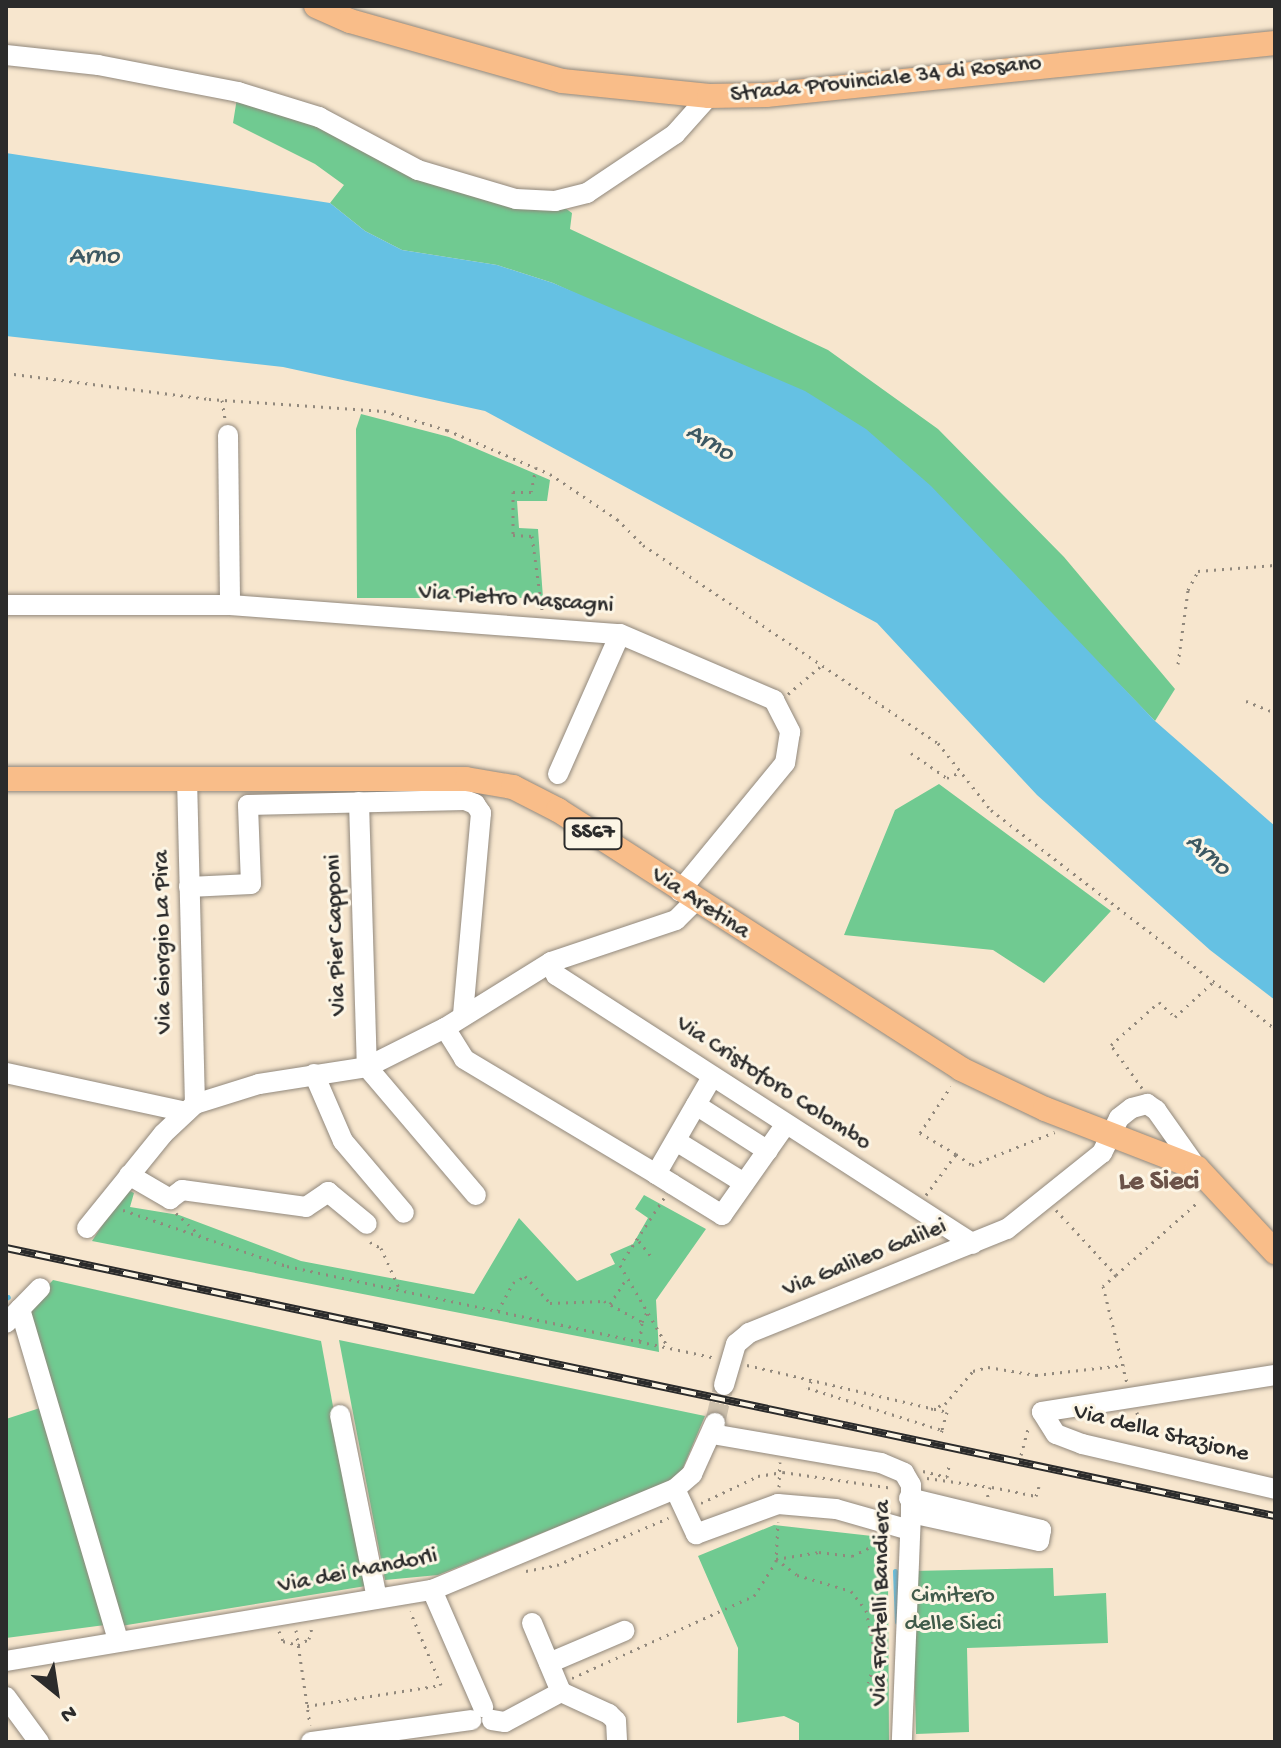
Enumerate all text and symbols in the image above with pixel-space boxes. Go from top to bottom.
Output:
street label: Strada Provinciale 34 di Rosano [729,49,1043,111]
water label: Arno [69,242,119,274]
water label: Arno [679,418,739,470]
street label: Via Pietro Mascagni [418,579,614,621]
road number: SS67 [563,816,623,852]
water label: Arno [1178,828,1236,884]
street label: Via Giorgio La Pira [148,850,180,1034]
street label: Via Pier Capponi [320,854,354,1016]
street label: Via Aretina [645,861,755,947]
street label: Via Cristoforo Colombo [670,1010,876,1158]
district label: Le Sieci [1119,1166,1199,1200]
street label: Via Galileo Galilei [779,1213,951,1305]
street label: Via della Stazione [1070,1398,1252,1470]
street label: Via Fratelli Bandiera [866,1500,898,1706]
street label: Via dei Mandorli [276,1542,440,1602]
park label: Cimitero delle Sieci [904,1583,1002,1639]
north arrow [16,1652,96,1732]
text: N [55,1698,81,1728]

